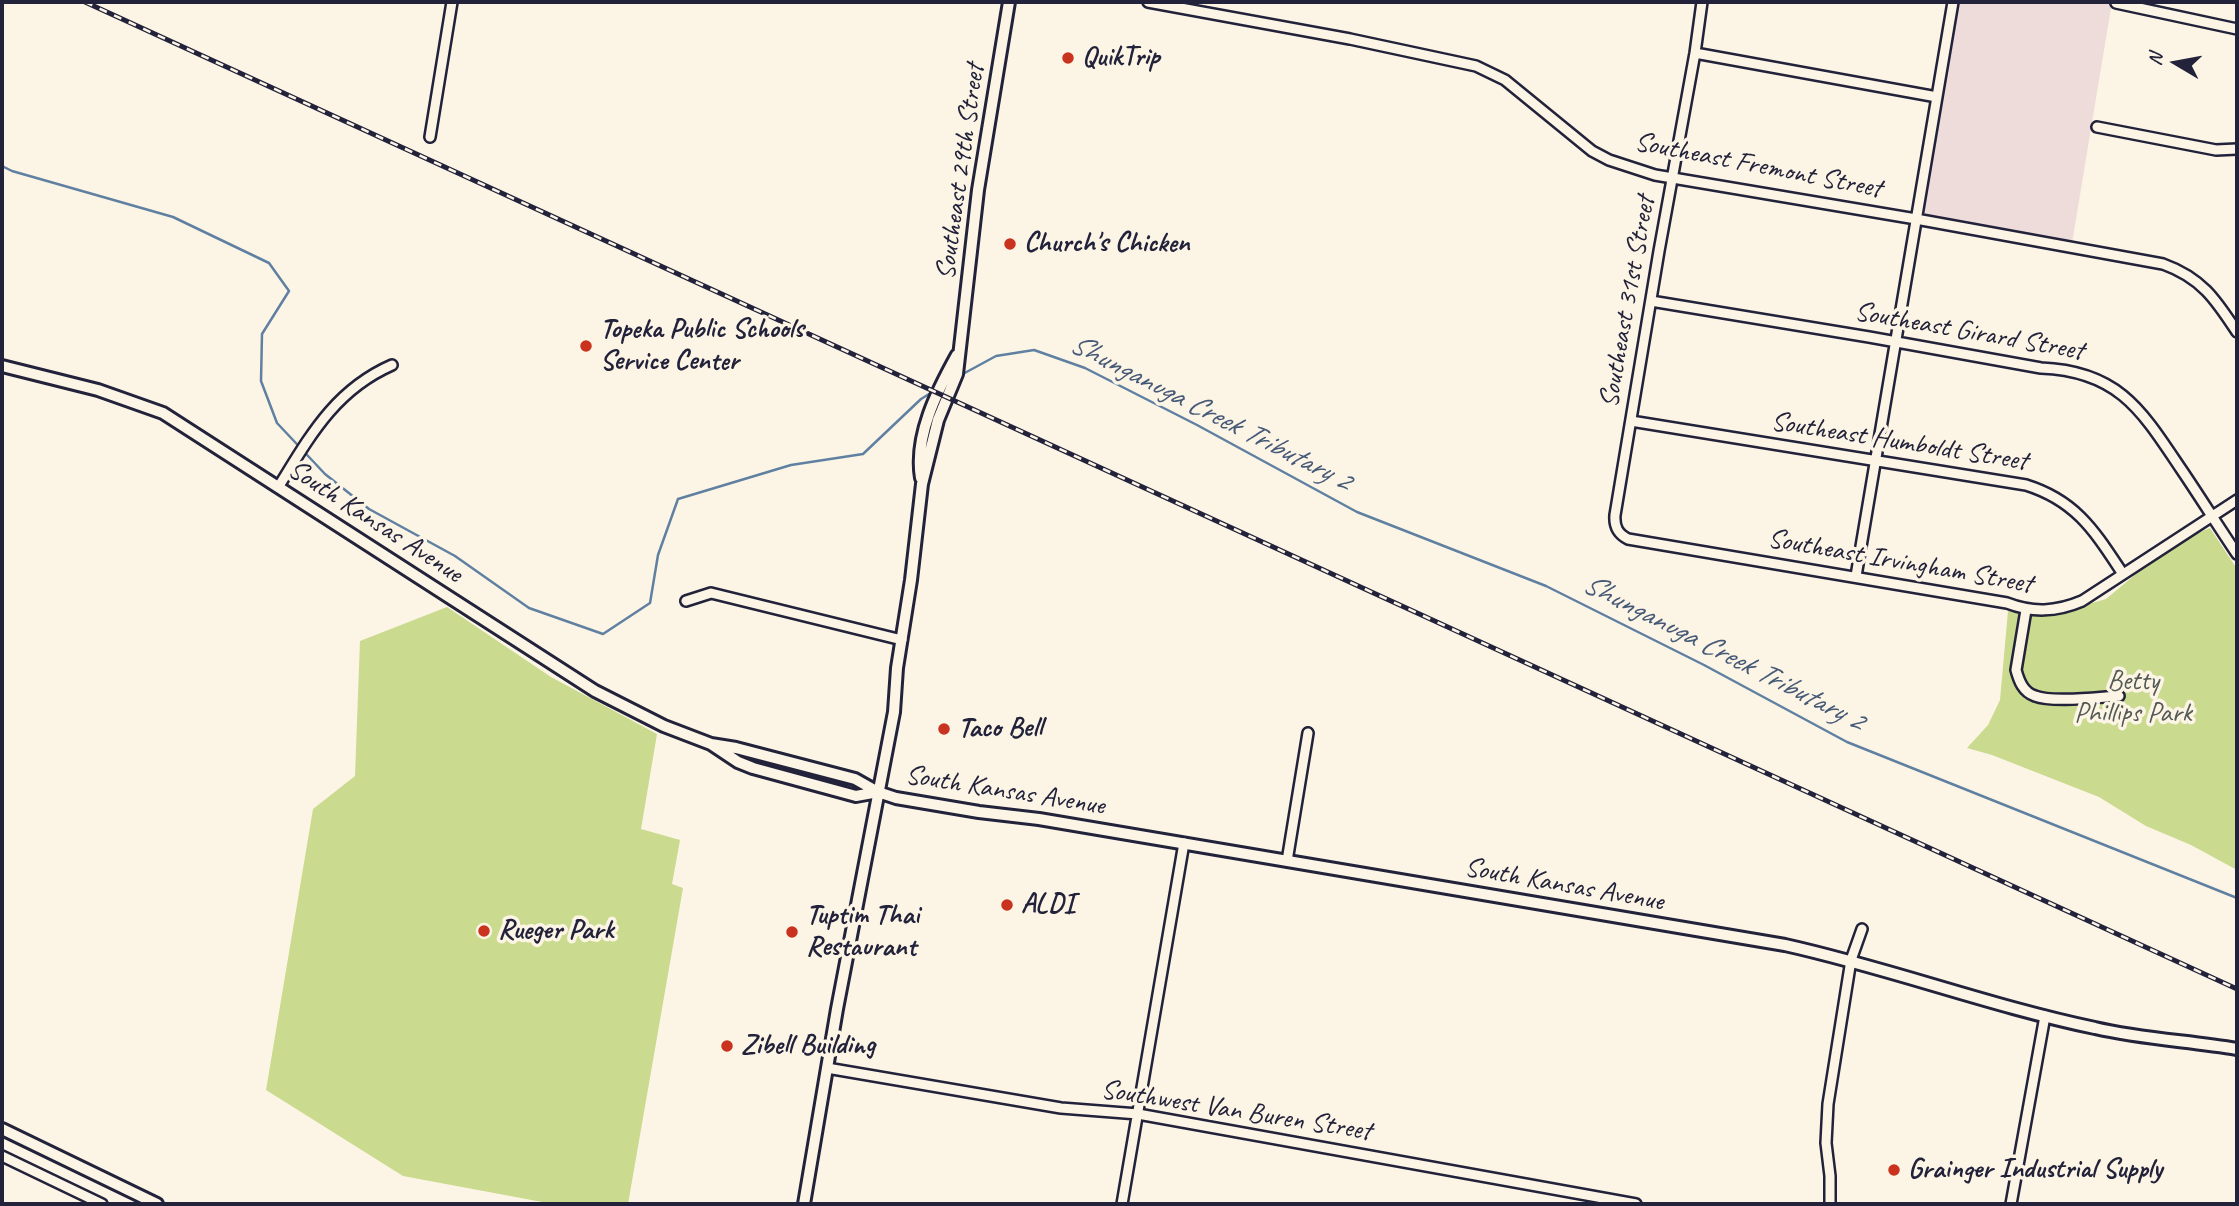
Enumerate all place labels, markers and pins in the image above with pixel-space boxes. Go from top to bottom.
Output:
place label: QuikTrip [1082,41,1160,75]
marker: QuikTrip [1060,50,1076,66]
place label: Church's Chicken [1024,227,1190,261]
marker: Church's Chicken [1002,236,1018,252]
place label: Topeka Public Schools Service Center [600,313,804,379]
marker: Topeka Public Schools Service Center [578,338,594,354]
place label: Taco Bell [958,712,1042,746]
marker: Taco Bell [936,721,952,737]
place label: ALDI [1021,888,1075,922]
marker: ALDI [999,897,1015,913]
place label: Tuptim Thai Restaurant [806,899,919,965]
place label: Rueger Park [498,914,614,948]
marker: Rueger Park [476,923,492,939]
marker: Tuptim Thai Restaurant [784,924,800,940]
place label: Zibell Building [741,1029,875,1063]
marker: Zibell Building [719,1038,735,1054]
place label: Grainger Industrial Supply [1908,1153,2162,1187]
marker: Grainger Industrial Supply [1886,1162,1902,1178]

